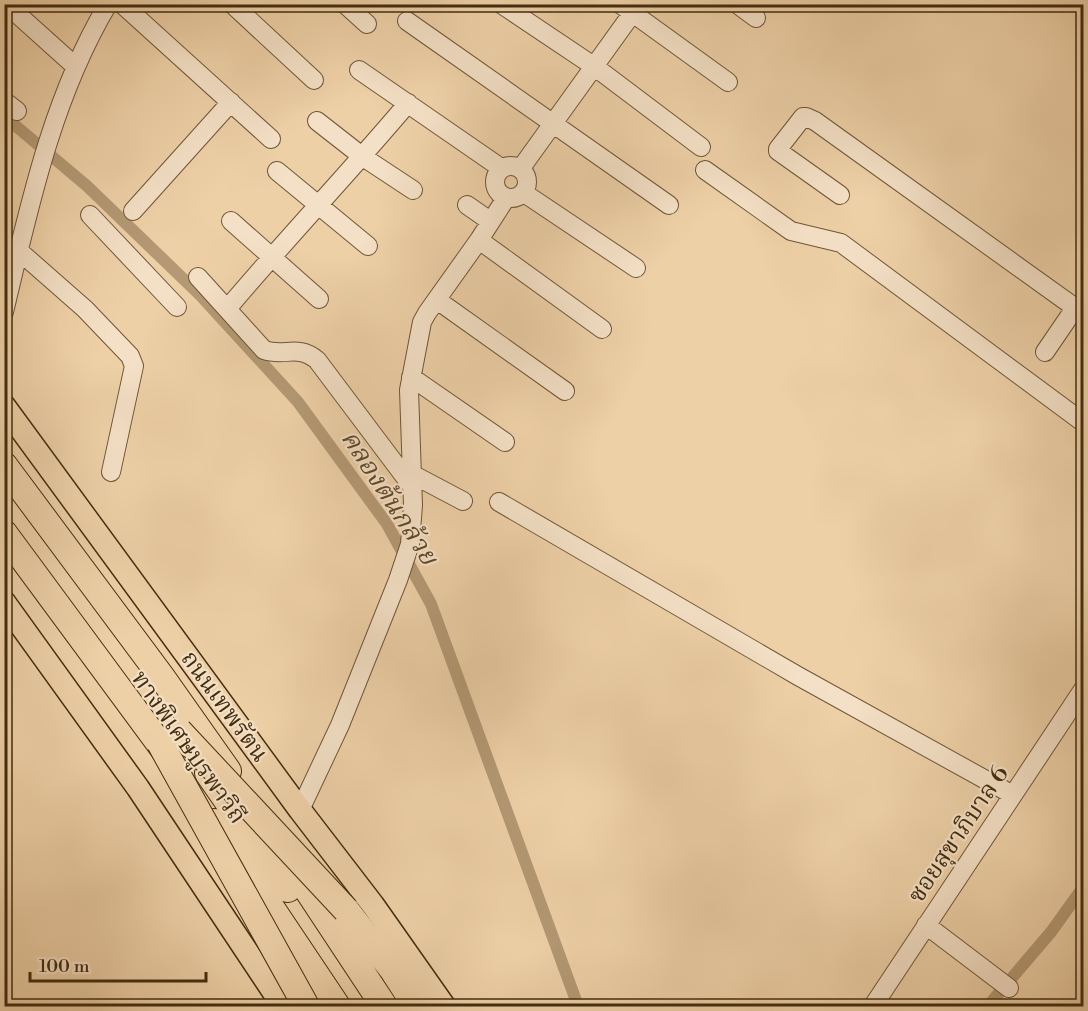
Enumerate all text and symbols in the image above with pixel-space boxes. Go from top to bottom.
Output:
water label: คลองต้นกล้วย [334,424,445,572]
street label: ถนนเทพรัตน [174,645,275,768]
street label: ทางพิเศษบูรพาวิถี [124,665,252,830]
street label: ซอยสุขาภิบาล 6 [902,760,1016,909]
scale bar [30,945,206,983]
text: 100 m [39,955,90,978]

